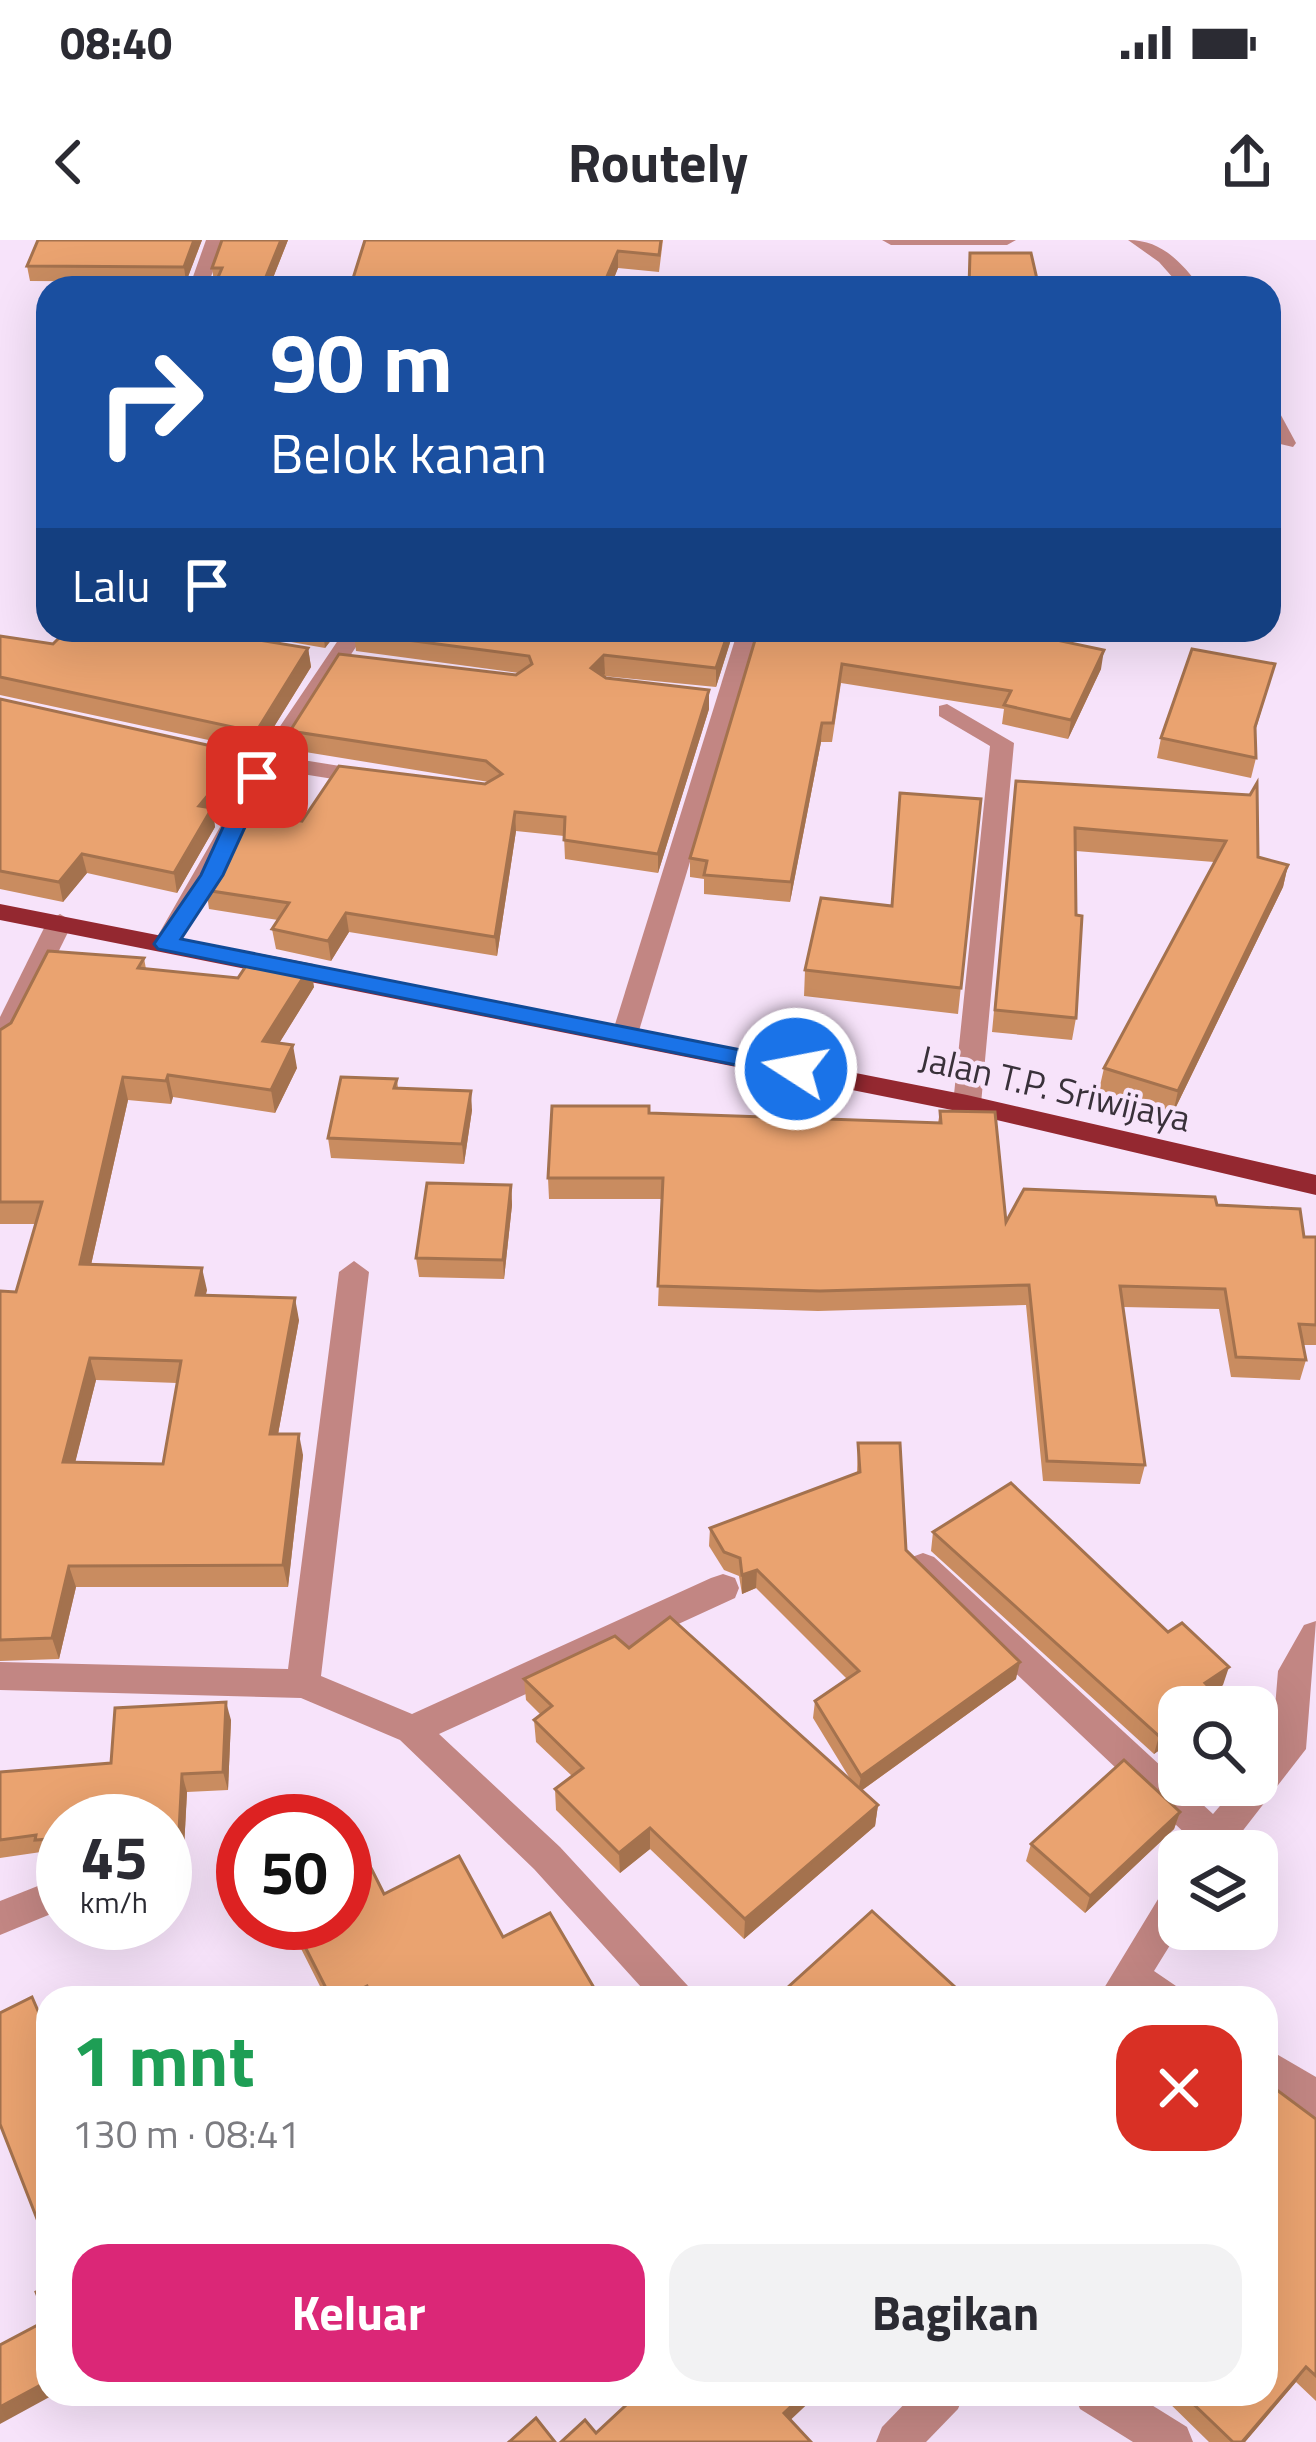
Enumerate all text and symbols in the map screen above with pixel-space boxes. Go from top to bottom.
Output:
text: 08:40 [60,8,172,76]
text: Routely [568,121,748,203]
icon: back [36,129,102,195]
icon: share [1214,129,1280,195]
text: 90 m [270,297,453,425]
icon: right [72,324,228,480]
text: Belok kanan [270,412,547,494]
text: Lalu [72,551,150,619]
icon: arrive [174,552,240,618]
pin [206,726,308,828]
icon: arrive [224,744,290,810]
position arrow [733,1006,859,1132]
street label: Jalan T.P. Sriwijaya [914,1030,1196,1145]
map controls [1158,1686,1278,1950]
button: search [1158,1686,1278,1806]
speed limit sign: 50 [216,1794,372,1950]
text: 45 [80,1811,148,1902]
button: layers [1158,1830,1278,1950]
text: km/h [80,1879,148,1925]
text: 1 mnt [72,2004,255,2114]
button: close [1116,2025,1242,2151]
text: 130 m · 08:41 [72,2104,300,2163]
button: Keluar [72,2244,645,2382]
button: Bagikan [669,2244,1242,2382]

